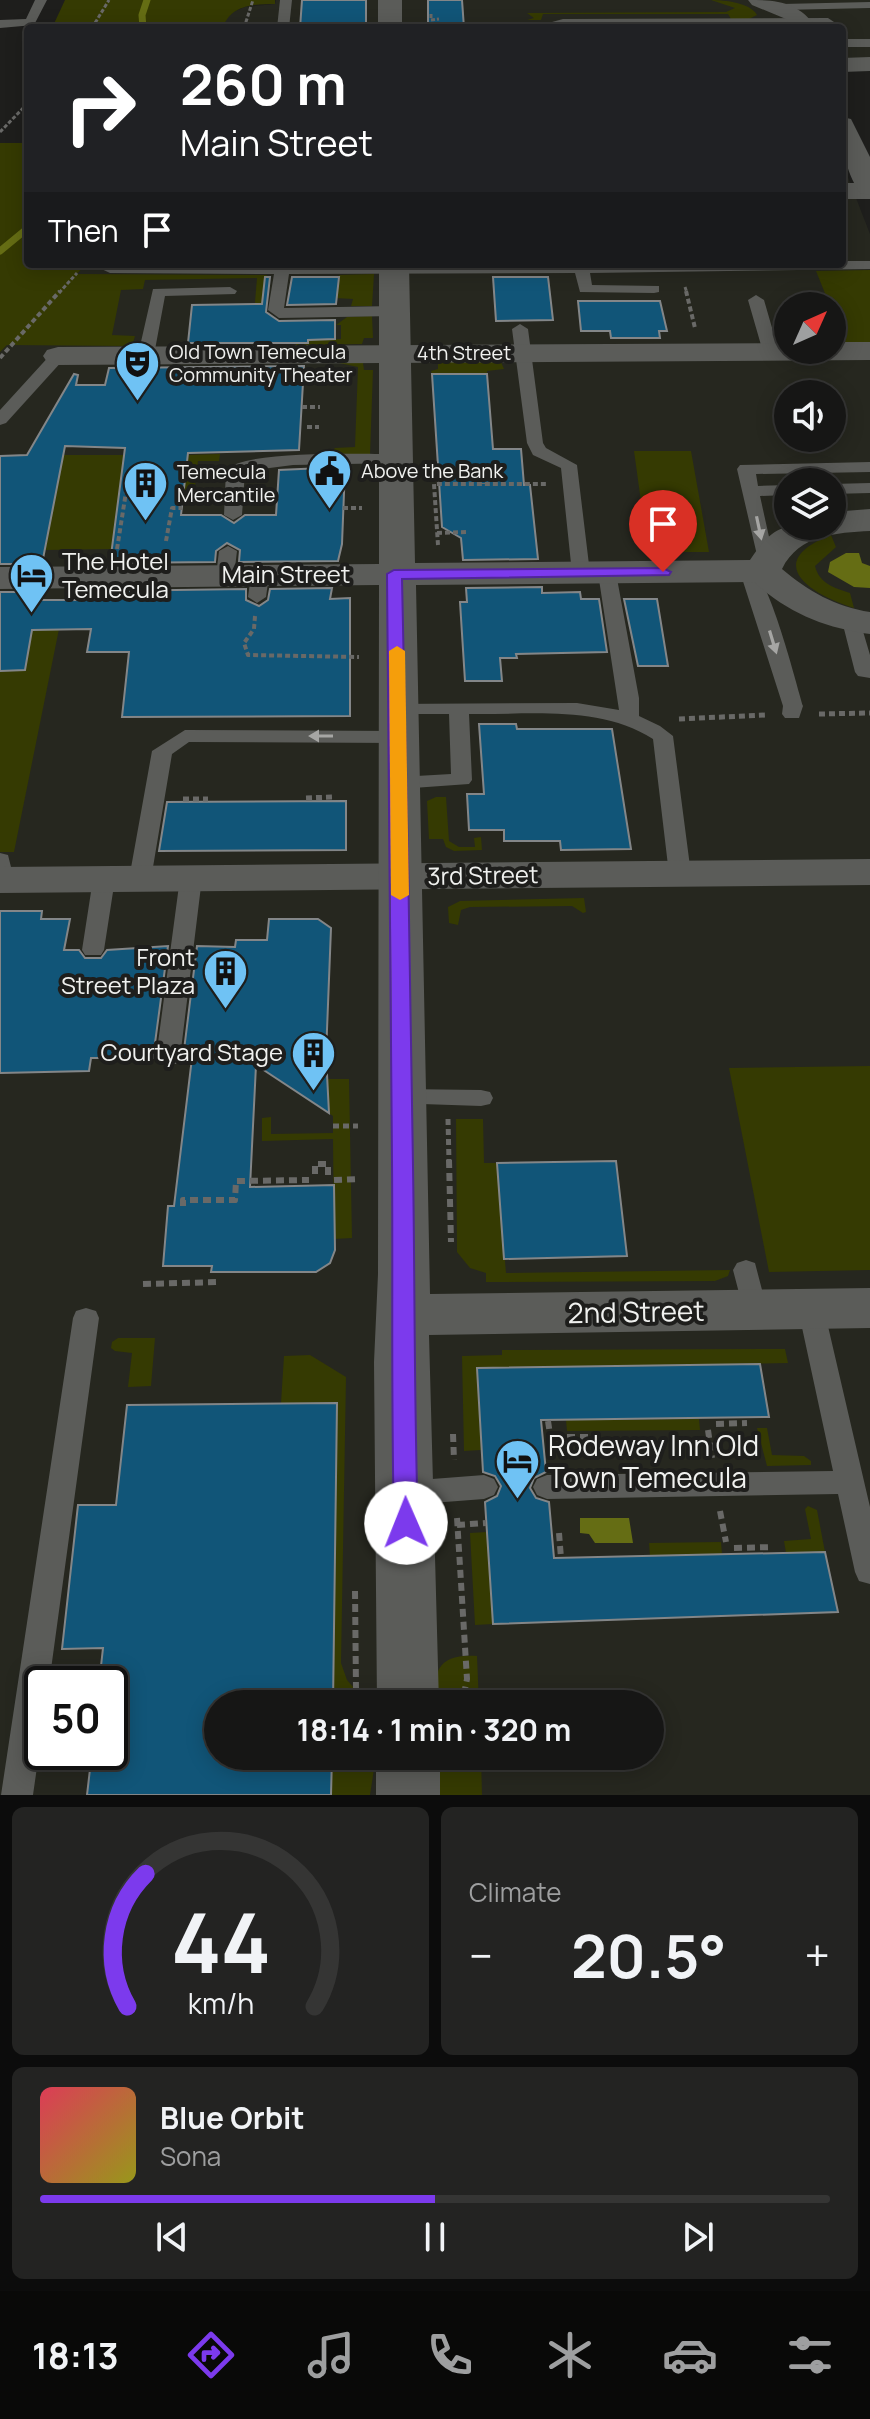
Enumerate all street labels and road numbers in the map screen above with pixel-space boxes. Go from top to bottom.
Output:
street label: 4th Street [417,339,511,366]
street label: Main Street [222,557,350,590]
street label: 3rd Street [427,857,539,892]
street label: 2nd Street [567,1291,705,1331]

